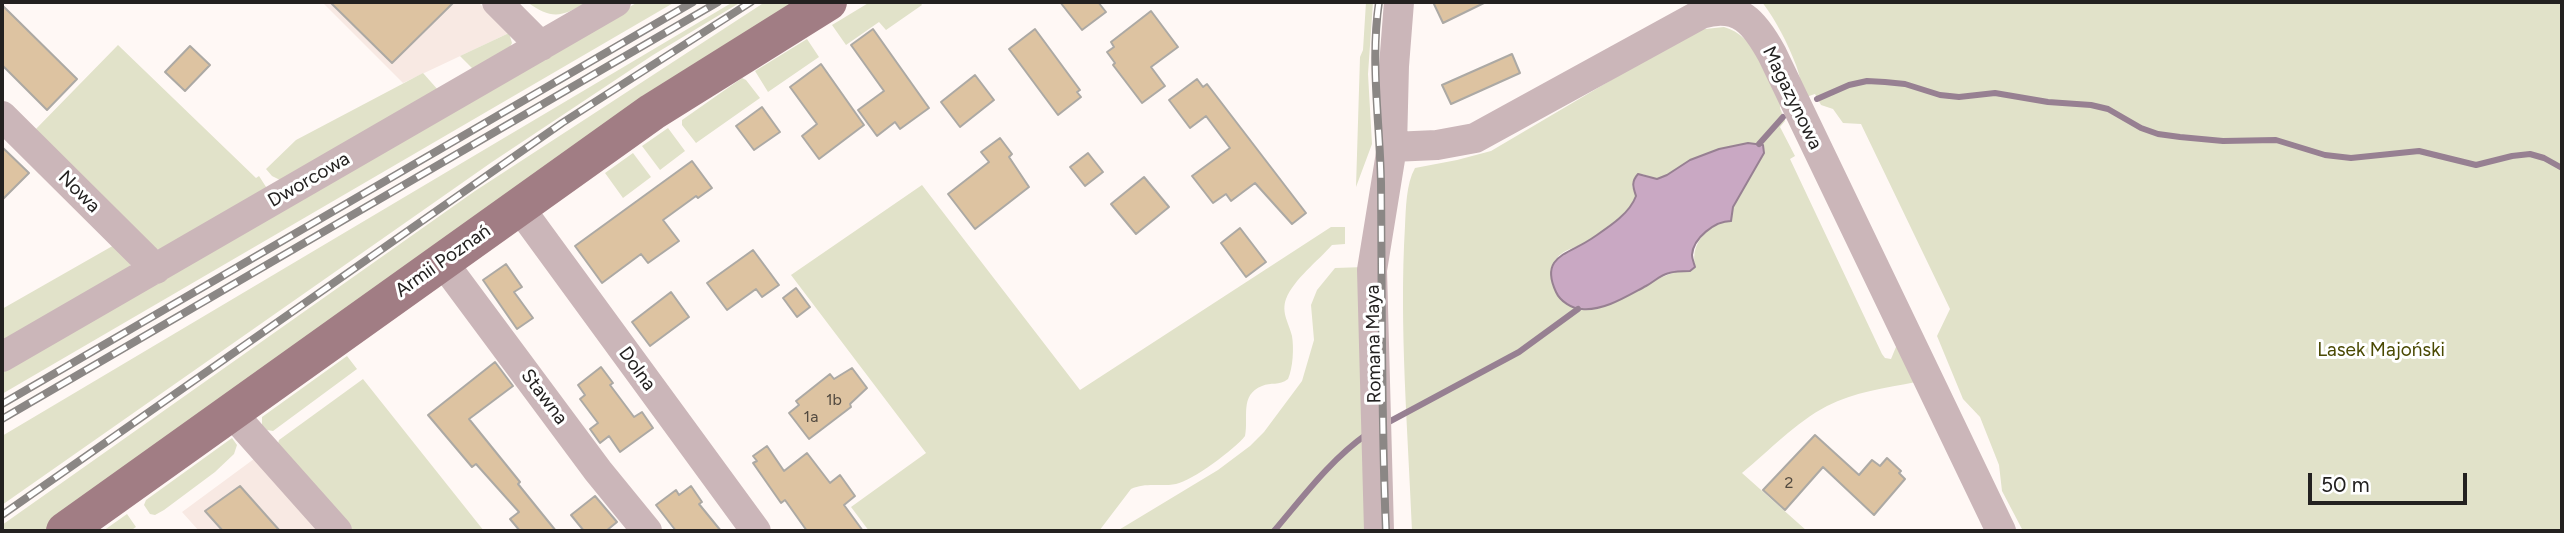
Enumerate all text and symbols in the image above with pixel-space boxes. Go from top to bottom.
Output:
street label: Magazynowa [1757,43,1827,153]
street label: Dworcowa [264,147,354,213]
street label: Nowa [53,166,105,218]
street label: Armii Poznań [391,220,495,302]
street label: Romana Maya [1362,284,1386,404]
park label: Lasek Majoński [2317,339,2445,361]
street label: Dolna [614,343,660,395]
street label: Stawna [516,365,572,429]
house number: 1b [826,390,842,410]
house number: 1a [804,407,818,427]
scale bar [2312,460,2471,504]
text: 50 m [2321,472,2370,497]
house number: 2 [1785,473,1793,493]

